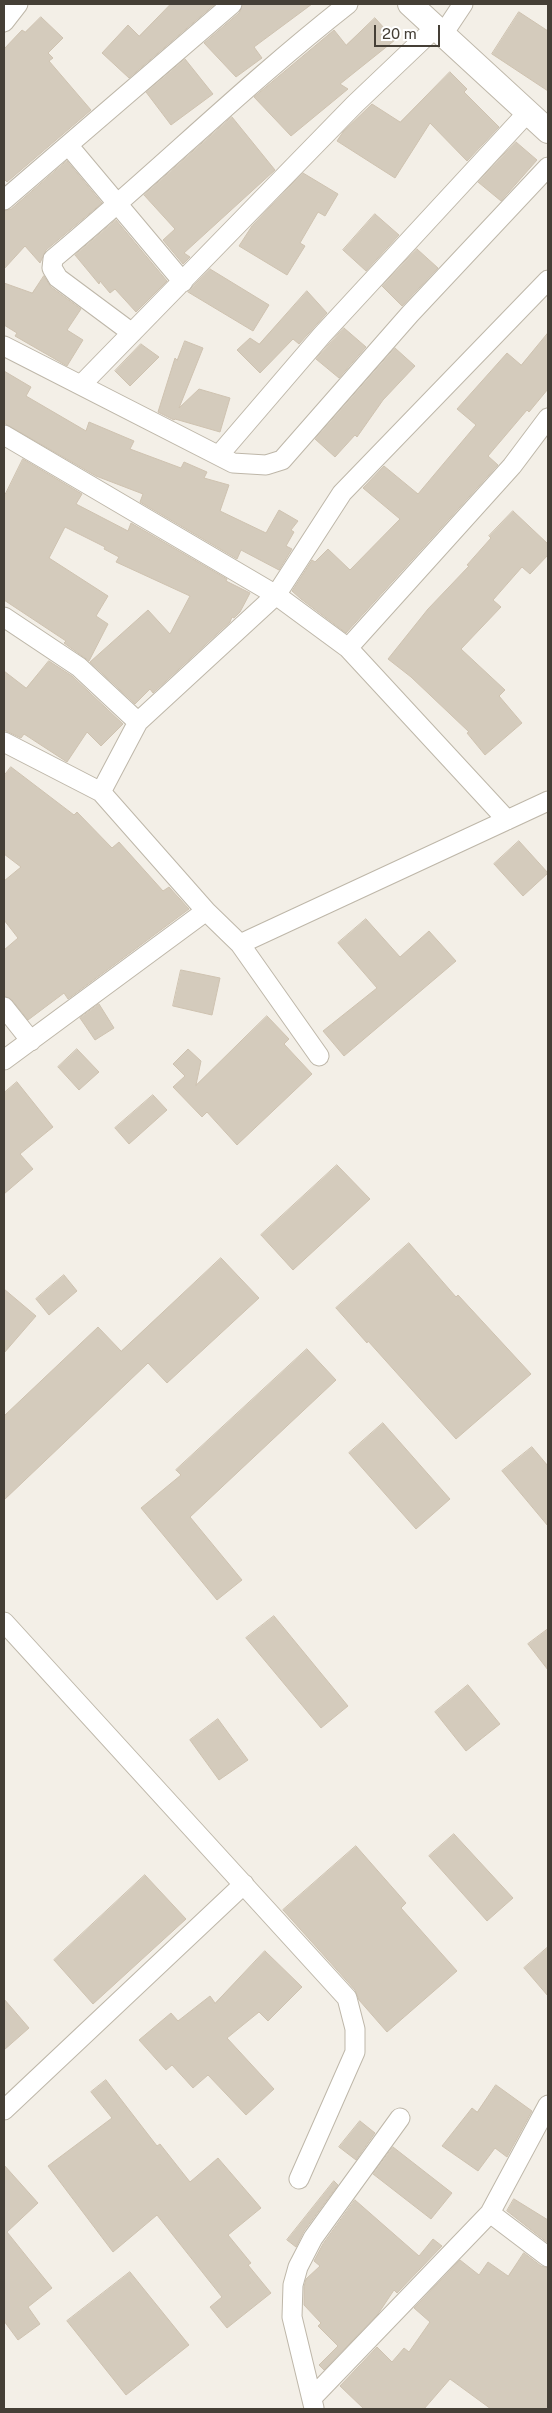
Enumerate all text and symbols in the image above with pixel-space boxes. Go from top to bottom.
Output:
scale bar [377,15,443,47]
text: 20 m [382,25,417,42]

